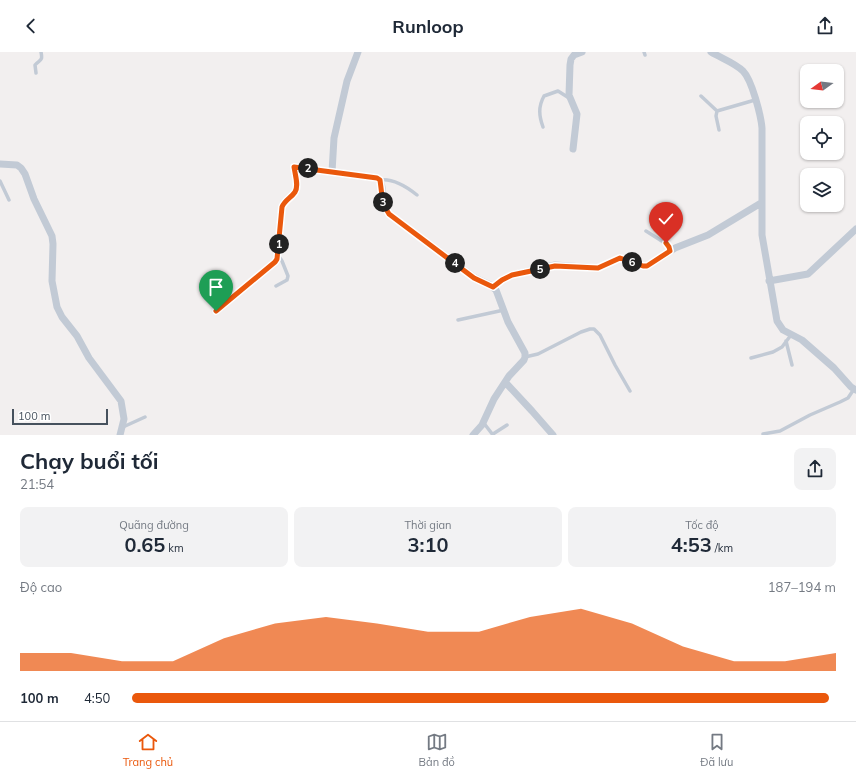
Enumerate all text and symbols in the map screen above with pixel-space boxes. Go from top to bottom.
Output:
icon: back [20,15,42,37]
text: Runloop [392,15,464,38]
icon: share [814,15,836,37]
north arrow [800,64,844,108]
map controls [800,64,844,212]
button: locate [800,116,844,160]
pin: 2 [298,158,318,178]
text: 2 [305,161,311,175]
button: layers [800,168,844,212]
pin: 3 [373,192,393,212]
text: 3 [380,195,386,209]
pin [649,202,683,243]
icon: check [655,208,677,230]
pin: 1 [269,234,289,254]
text: 1 [276,237,282,251]
pin: 6 [622,252,642,272]
pin: 4 [445,253,465,273]
text: 6 [629,255,635,269]
text: 4 [452,256,458,270]
pin: 5 [530,259,550,279]
text: 5 [537,262,543,276]
pin [199,270,233,311]
icon: arrive [205,276,227,298]
scale bar [12,407,108,426]
text: 100 m [18,409,50,423]
text: Chạy buổi tối [20,447,159,475]
button: share [794,448,836,490]
text: 21:54 [20,476,54,492]
text: Quãng đường [119,518,189,532]
text: Thời gian [404,518,452,532]
text: Tốc độ [685,518,719,532]
text: 0.65 [124,532,165,557]
text: 3:10 [408,532,448,557]
text: 4:53 [671,532,712,557]
text: km [165,541,184,555]
text: /km [712,541,733,555]
text: Độ cao [20,579,62,595]
text: 187–194 m [768,579,836,595]
text: 100 m [20,690,59,706]
text: 4:50 [84,690,110,706]
tab: Trang chủ [123,731,173,769]
tab: Bản đồ [419,731,455,769]
tab: Đã lưu [700,731,733,769]

